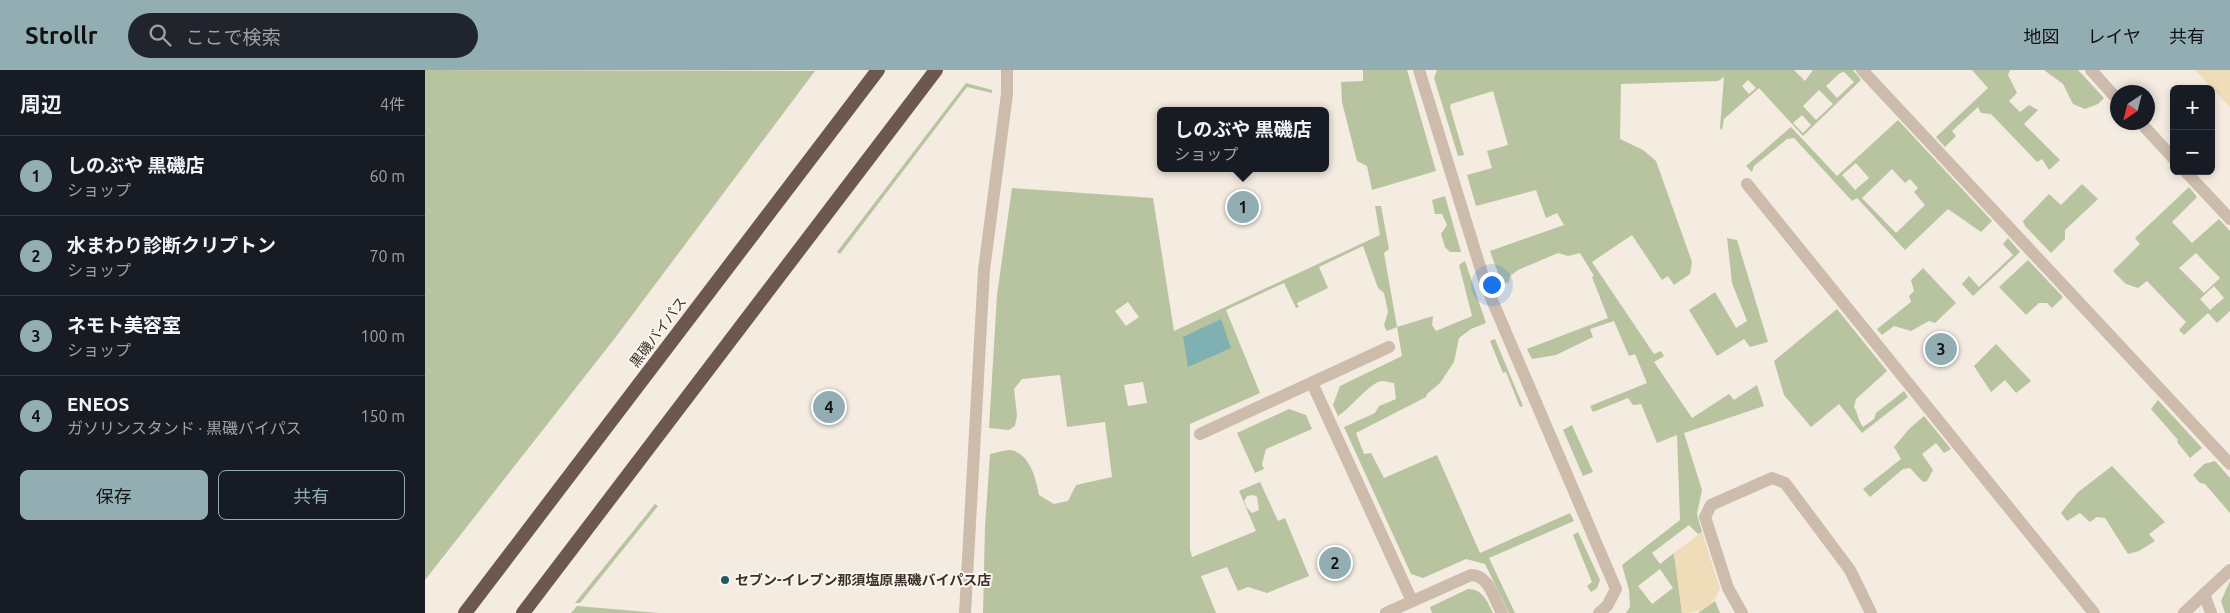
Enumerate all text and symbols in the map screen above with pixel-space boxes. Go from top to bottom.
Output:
search box [128,13,478,58]
icon: search [146,21,174,49]
text: Strollr [25,22,98,49]
text: ここで検索 [186,26,281,48]
text: 地図 [2024,26,2060,46]
text: レイヤ [2088,26,2141,46]
text: 共有 [2169,26,2205,46]
north arrow [2110,85,2155,130]
map controls [2170,85,2215,175]
button: + [2170,85,2215,130]
text: 周辺 [20,92,62,116]
text: 4件 [380,95,405,113]
popup [1157,107,1329,172]
text: しのぶや 黒磯店 [1174,118,1312,140]
button: − [2170,130,2215,175]
text: ショップ [1174,145,1238,163]
text: しのぶや 黒磯店 [67,154,205,176]
text: 1 [31,167,41,185]
text: 60 m [369,167,405,185]
text: ショップ [67,181,131,199]
pin: 1 [1227,188,1259,226]
text: 水まわり診断クリプトン [67,234,276,256]
text: 2 [31,247,41,265]
text: 70 m [369,247,405,265]
text: ショップ [67,261,131,279]
your location [1479,272,1505,298]
street label: 黒磯バイパス [626,294,690,370]
text: ネモト美容室 [67,314,181,336]
text: 3 [31,327,41,345]
text: 100 m [360,327,405,345]
pin: 3 [1925,330,1957,368]
text: ショップ [67,341,131,359]
pin: 4 [813,388,845,426]
text: ENEOS [67,393,129,415]
text: 4 [31,407,41,425]
text: 150 m [360,407,405,425]
text: ガソリンスタンド · 黒磯バイパス [67,419,302,437]
button: 保存 [20,470,208,520]
button: 共有 [218,470,405,520]
pin: 2 [1319,544,1351,582]
place label: セブン-イレブン那須塩原黒磯バイパス店 [735,572,991,588]
marker: セブン-イレブン那須塩原黒磯バイパス店 [719,574,731,586]

